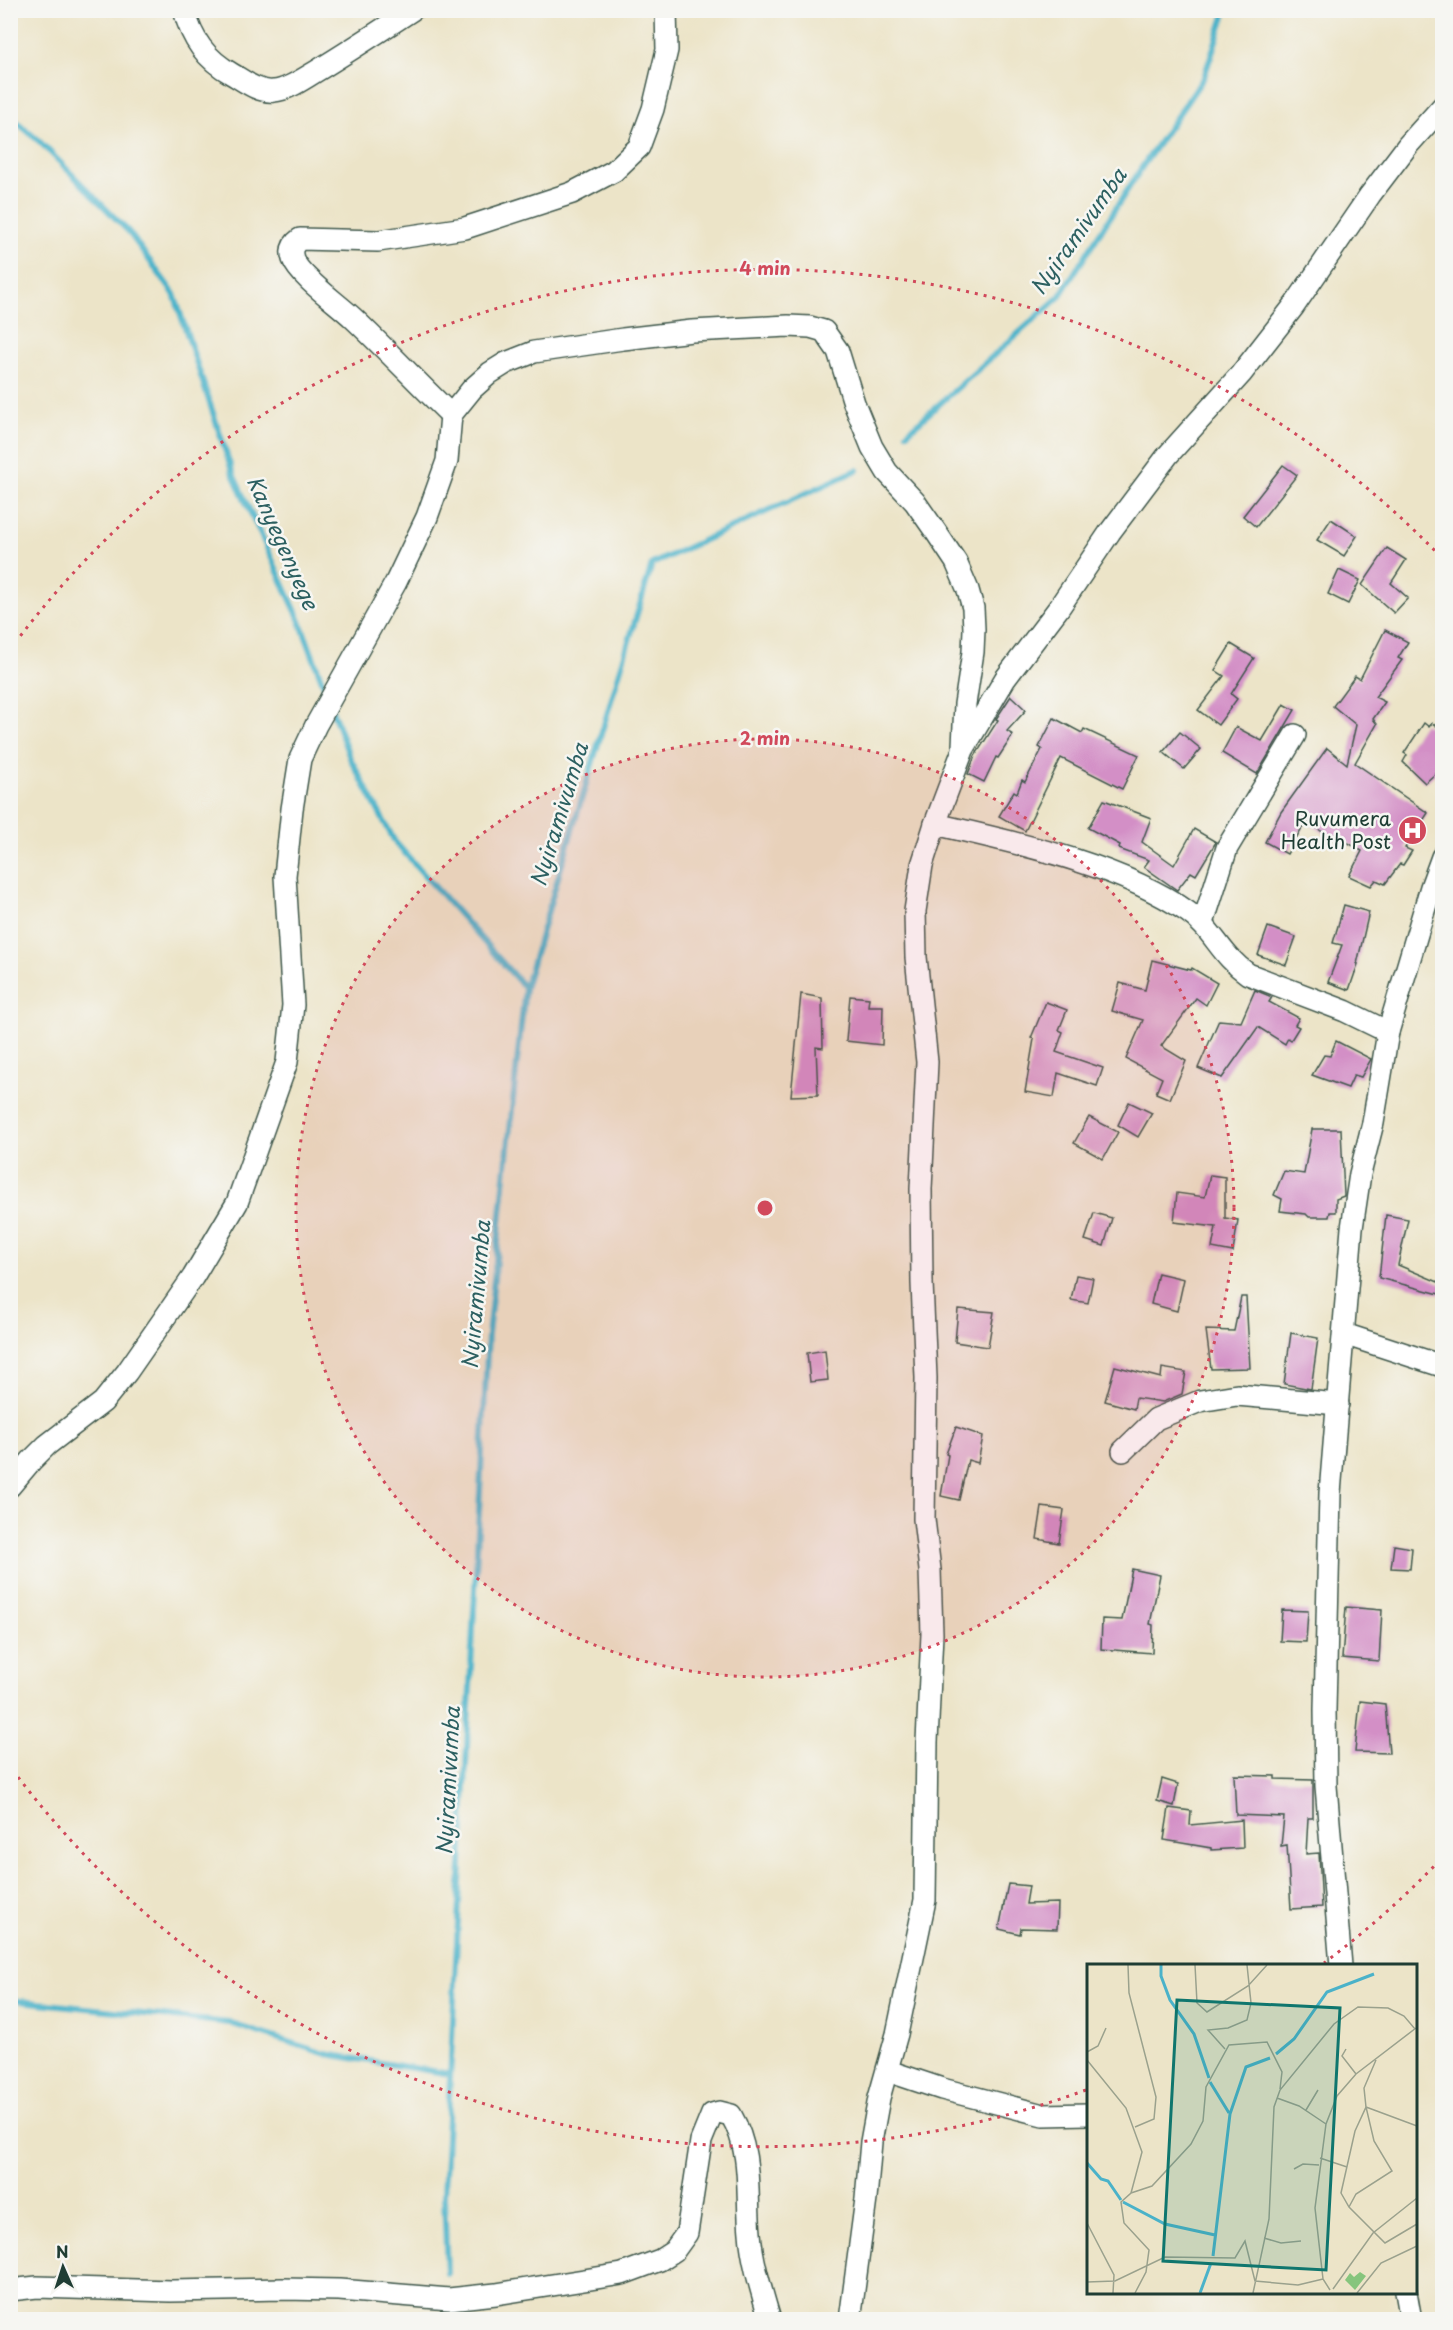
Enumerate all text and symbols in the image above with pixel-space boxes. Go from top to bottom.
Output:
water label: Nyiramivumba [1021,160,1134,301]
text: 4 min [739,254,791,281]
water label: Kanyegenyege [240,470,328,616]
text: 2 min [740,724,790,751]
water label: Nyiramivumba [521,738,595,890]
place label: Ruvumera Health Post [1281,803,1392,856]
hospital icon: Ruvumera Health Post [1396,814,1428,846]
centre of rings [755,1198,775,1218]
water label: Nyiramivumba [453,1218,498,1371]
water label: Nyiramivumba [427,1705,467,1856]
inset map [1087,1964,1417,2294]
north arrow [33,2237,93,2297]
text: N [55,2239,69,2263]

